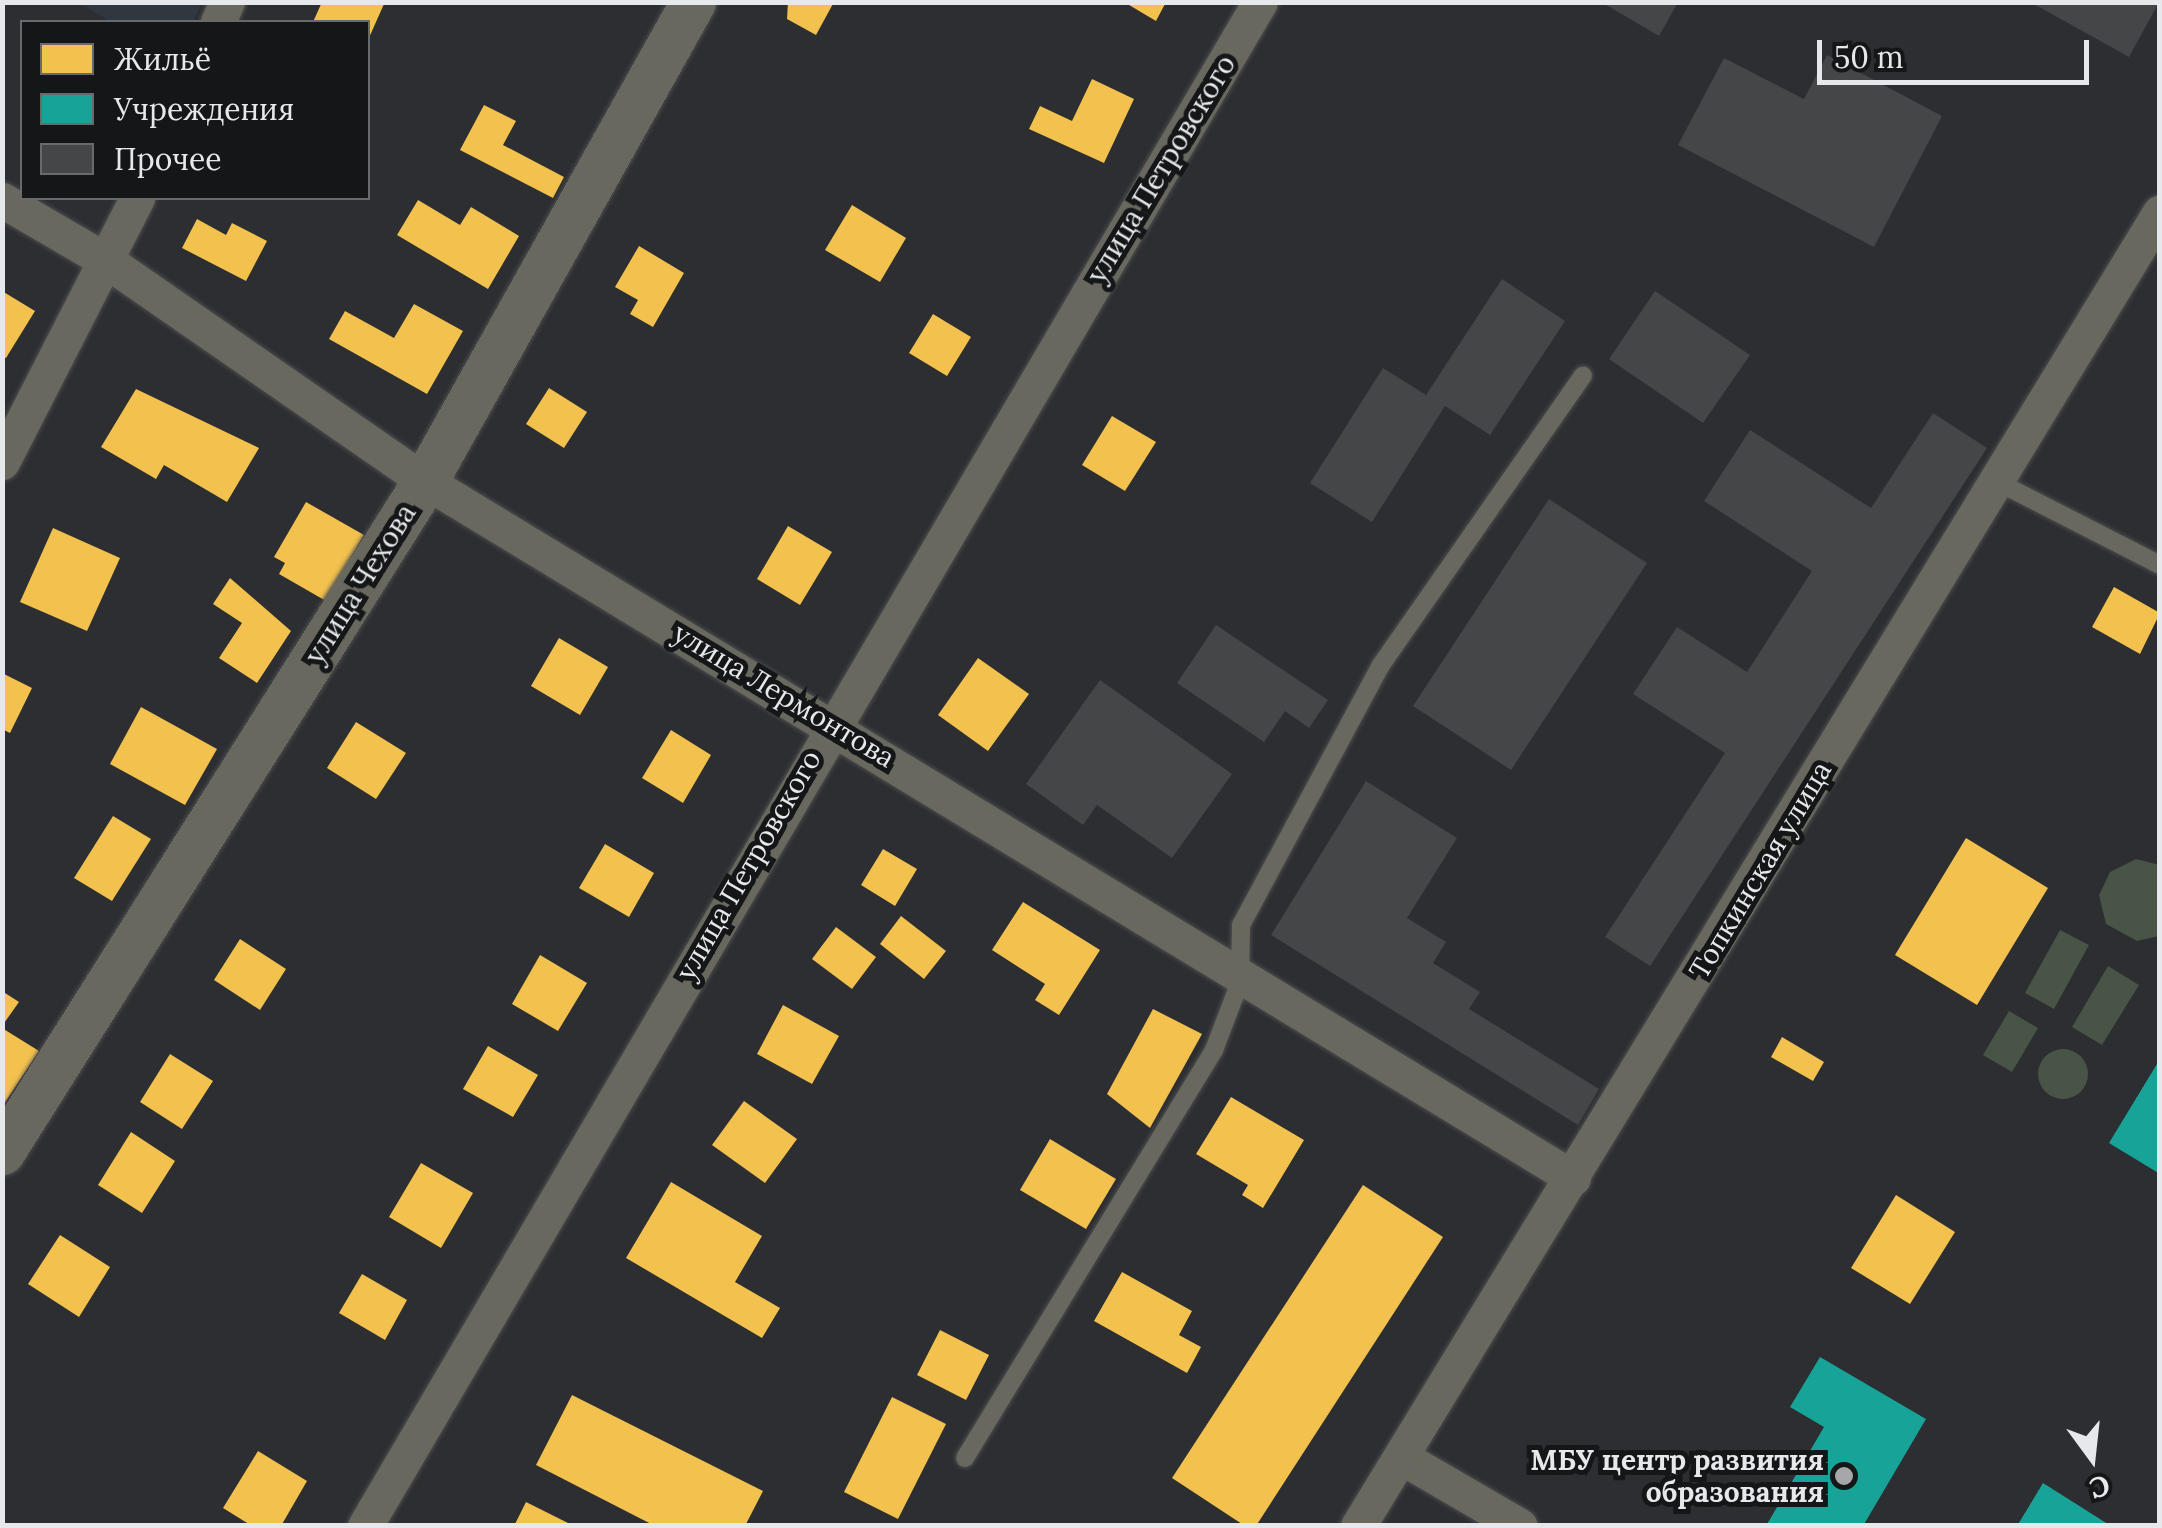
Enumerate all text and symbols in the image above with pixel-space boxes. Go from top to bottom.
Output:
legend [20,20,370,200]
scale bar [1822,20,2094,82]
text: 50 m [1834,38,1904,76]
text: Жильё [114,40,211,78]
street label: улица Петровского [1080,49,1242,289]
text: Учреждения [114,90,294,128]
text: Прочее [114,140,221,178]
street label: улица Чехова [297,498,423,670]
street label: улица Лермонтова [667,616,901,774]
street label: улица Петровского [668,744,828,986]
street label: Топкинская улица [1682,755,1838,985]
north arrow [2042,1408,2142,1508]
place label: МБУ центр развития образования [1530,1443,1824,1509]
marker: МБУ центр развития образования [1833,1465,1855,1487]
text: С [2086,1467,2114,1507]

